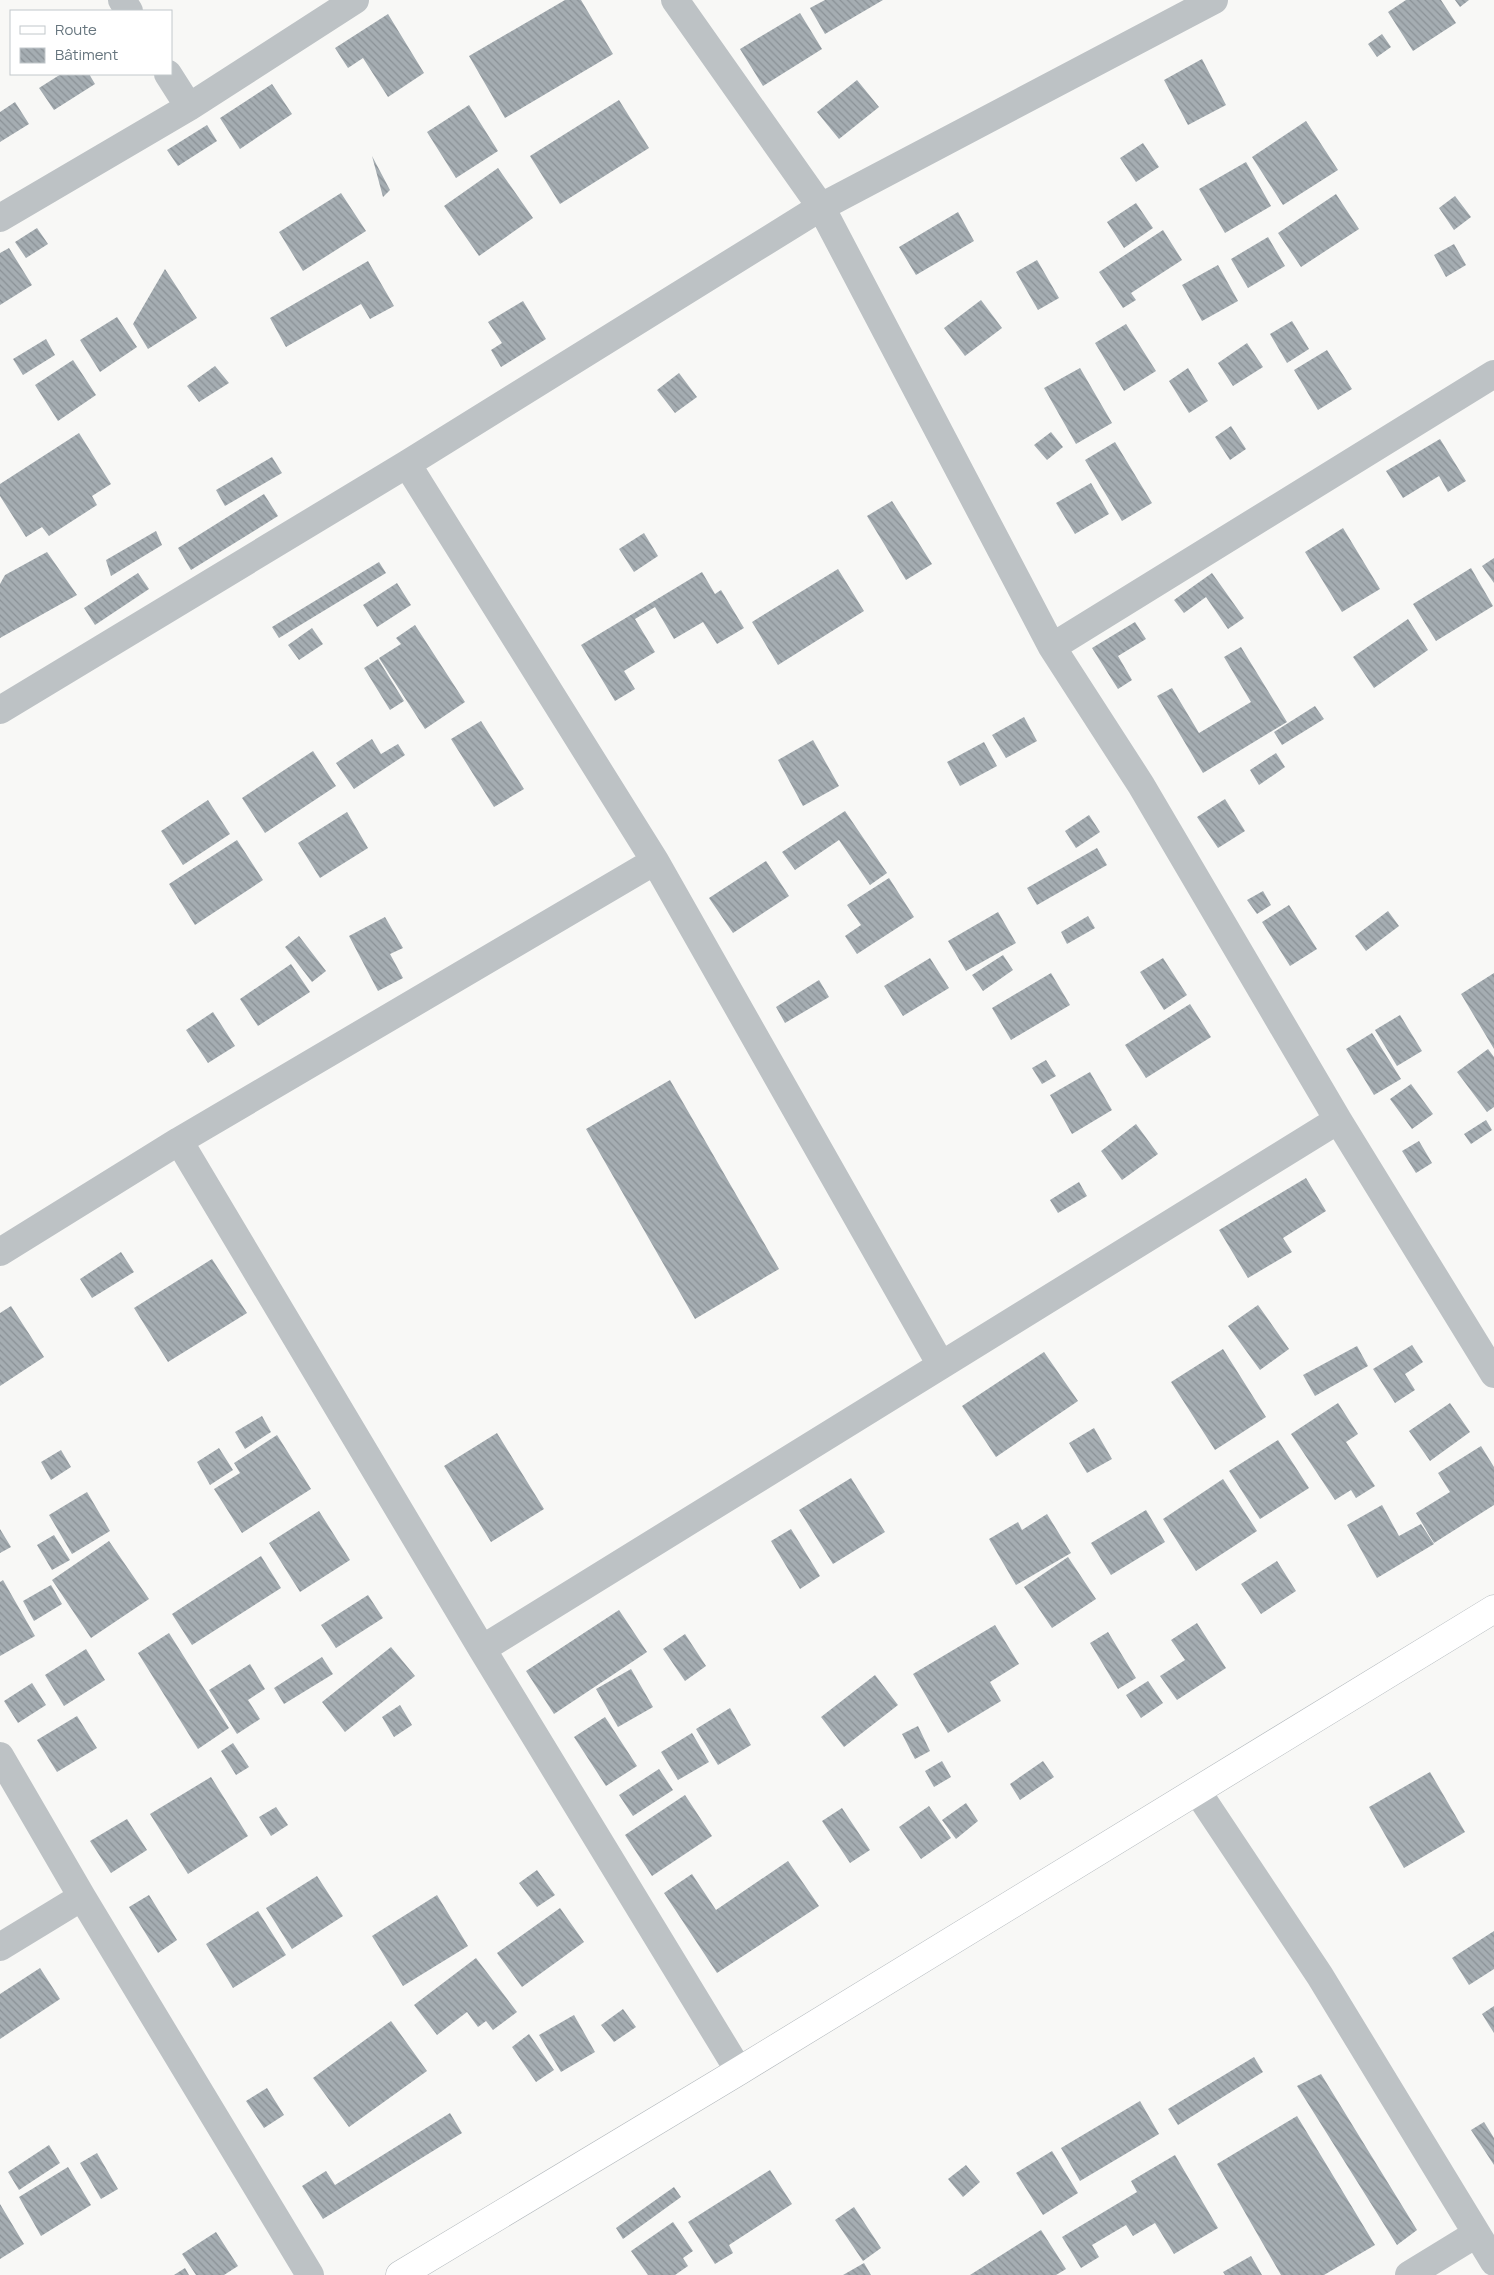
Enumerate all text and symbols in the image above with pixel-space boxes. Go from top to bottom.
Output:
legend [10,10,172,75]
text: Route [55,19,97,40]
text: Bâtiment [55,44,118,65]

